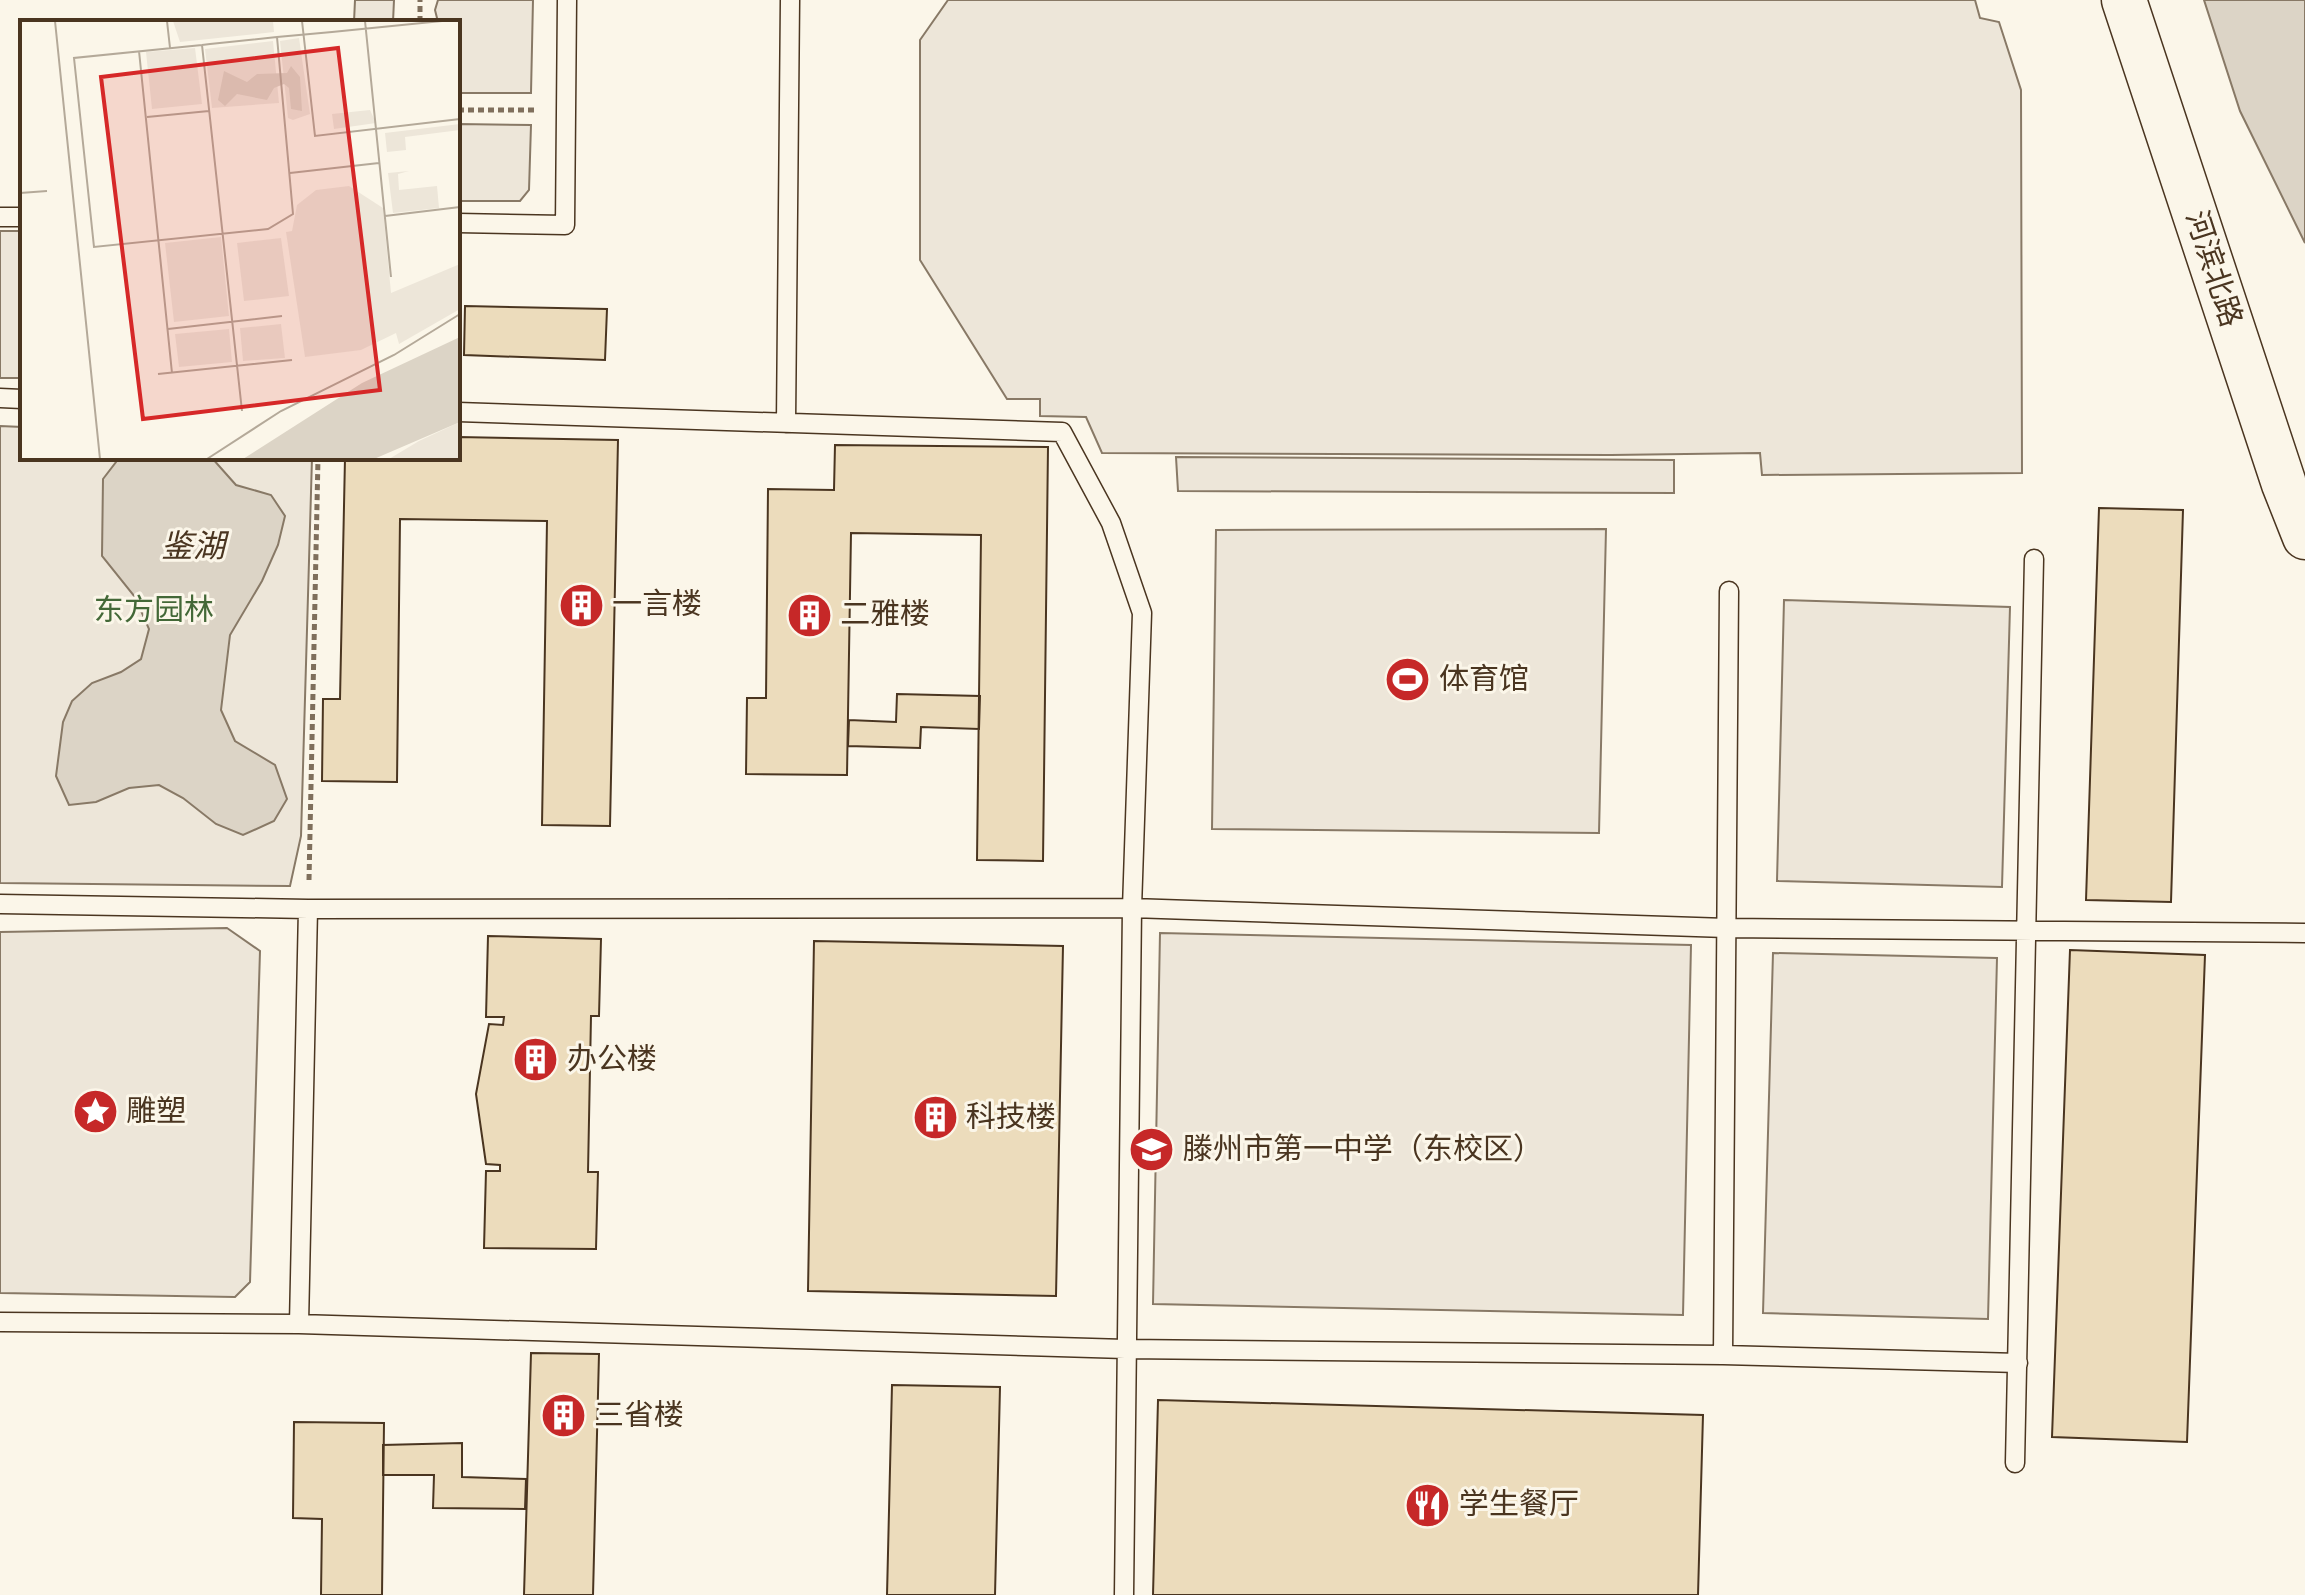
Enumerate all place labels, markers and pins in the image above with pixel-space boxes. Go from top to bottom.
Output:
building icon: 一言楼 [557,581,605,629]
place label: 一言楼 [612,588,702,620]
building icon: 二雅楼 [785,591,833,639]
place label: 二雅楼 [840,598,930,630]
sports icon: 体育馆 [1384,656,1432,704]
place label: 体育馆 [1439,663,1529,695]
building icon: 办公楼 [512,1036,560,1084]
place label: 办公楼 [567,1043,657,1075]
place icon: 雕塑 [71,1088,119,1136]
building icon: 科技楼 [911,1094,959,1142]
place label: 雕塑 [126,1095,186,1127]
place label: 科技楼 [966,1101,1056,1133]
school or university icon: 滕州市第一中学（东校区） [1128,1126,1176,1174]
place label: 滕州市第一中学（东校区） [1183,1133,1543,1165]
building icon: 三省楼 [539,1392,587,1440]
place label: 三省楼 [594,1399,684,1431]
restaurant icon: 学生餐厅 [1404,1481,1452,1529]
place label: 学生餐厅 [1459,1488,1579,1520]

